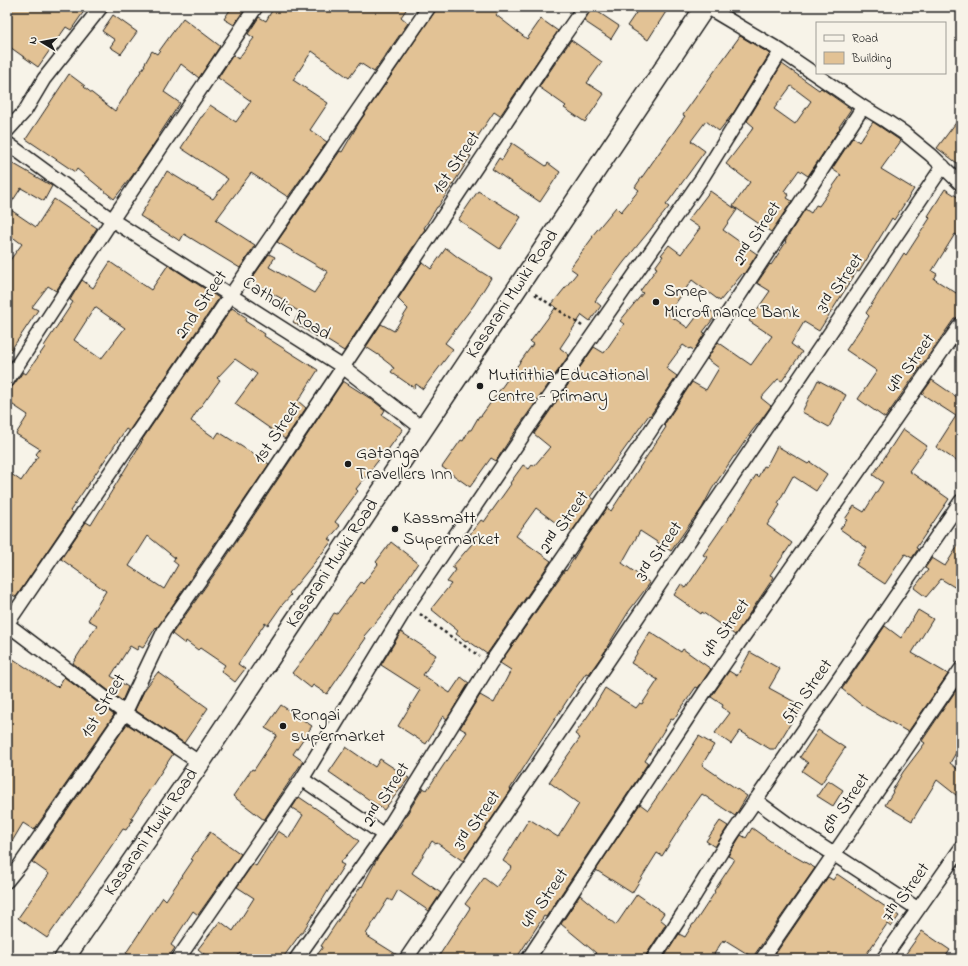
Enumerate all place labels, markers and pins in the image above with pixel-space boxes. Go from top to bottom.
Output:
place label: Smep Microfinance Bank [664,279,799,326]
marker: Smep Microfinance Bank [651,297,661,307]
place label: Mutirithia Educational Centre - Primary [488,363,649,410]
marker: Mutirithia Educational Centre - Primary [475,381,485,391]
place label: Gatanga Travellers Inn [356,441,453,488]
marker: Gatanga Travellers Inn [343,459,353,469]
place label: Kassmatt Supermarket [403,506,500,553]
marker: Kassmatt Supermarket [390,524,400,534]
place label: Rongai supermarket [291,703,385,750]
marker: Rongai supermarket [278,721,288,731]

